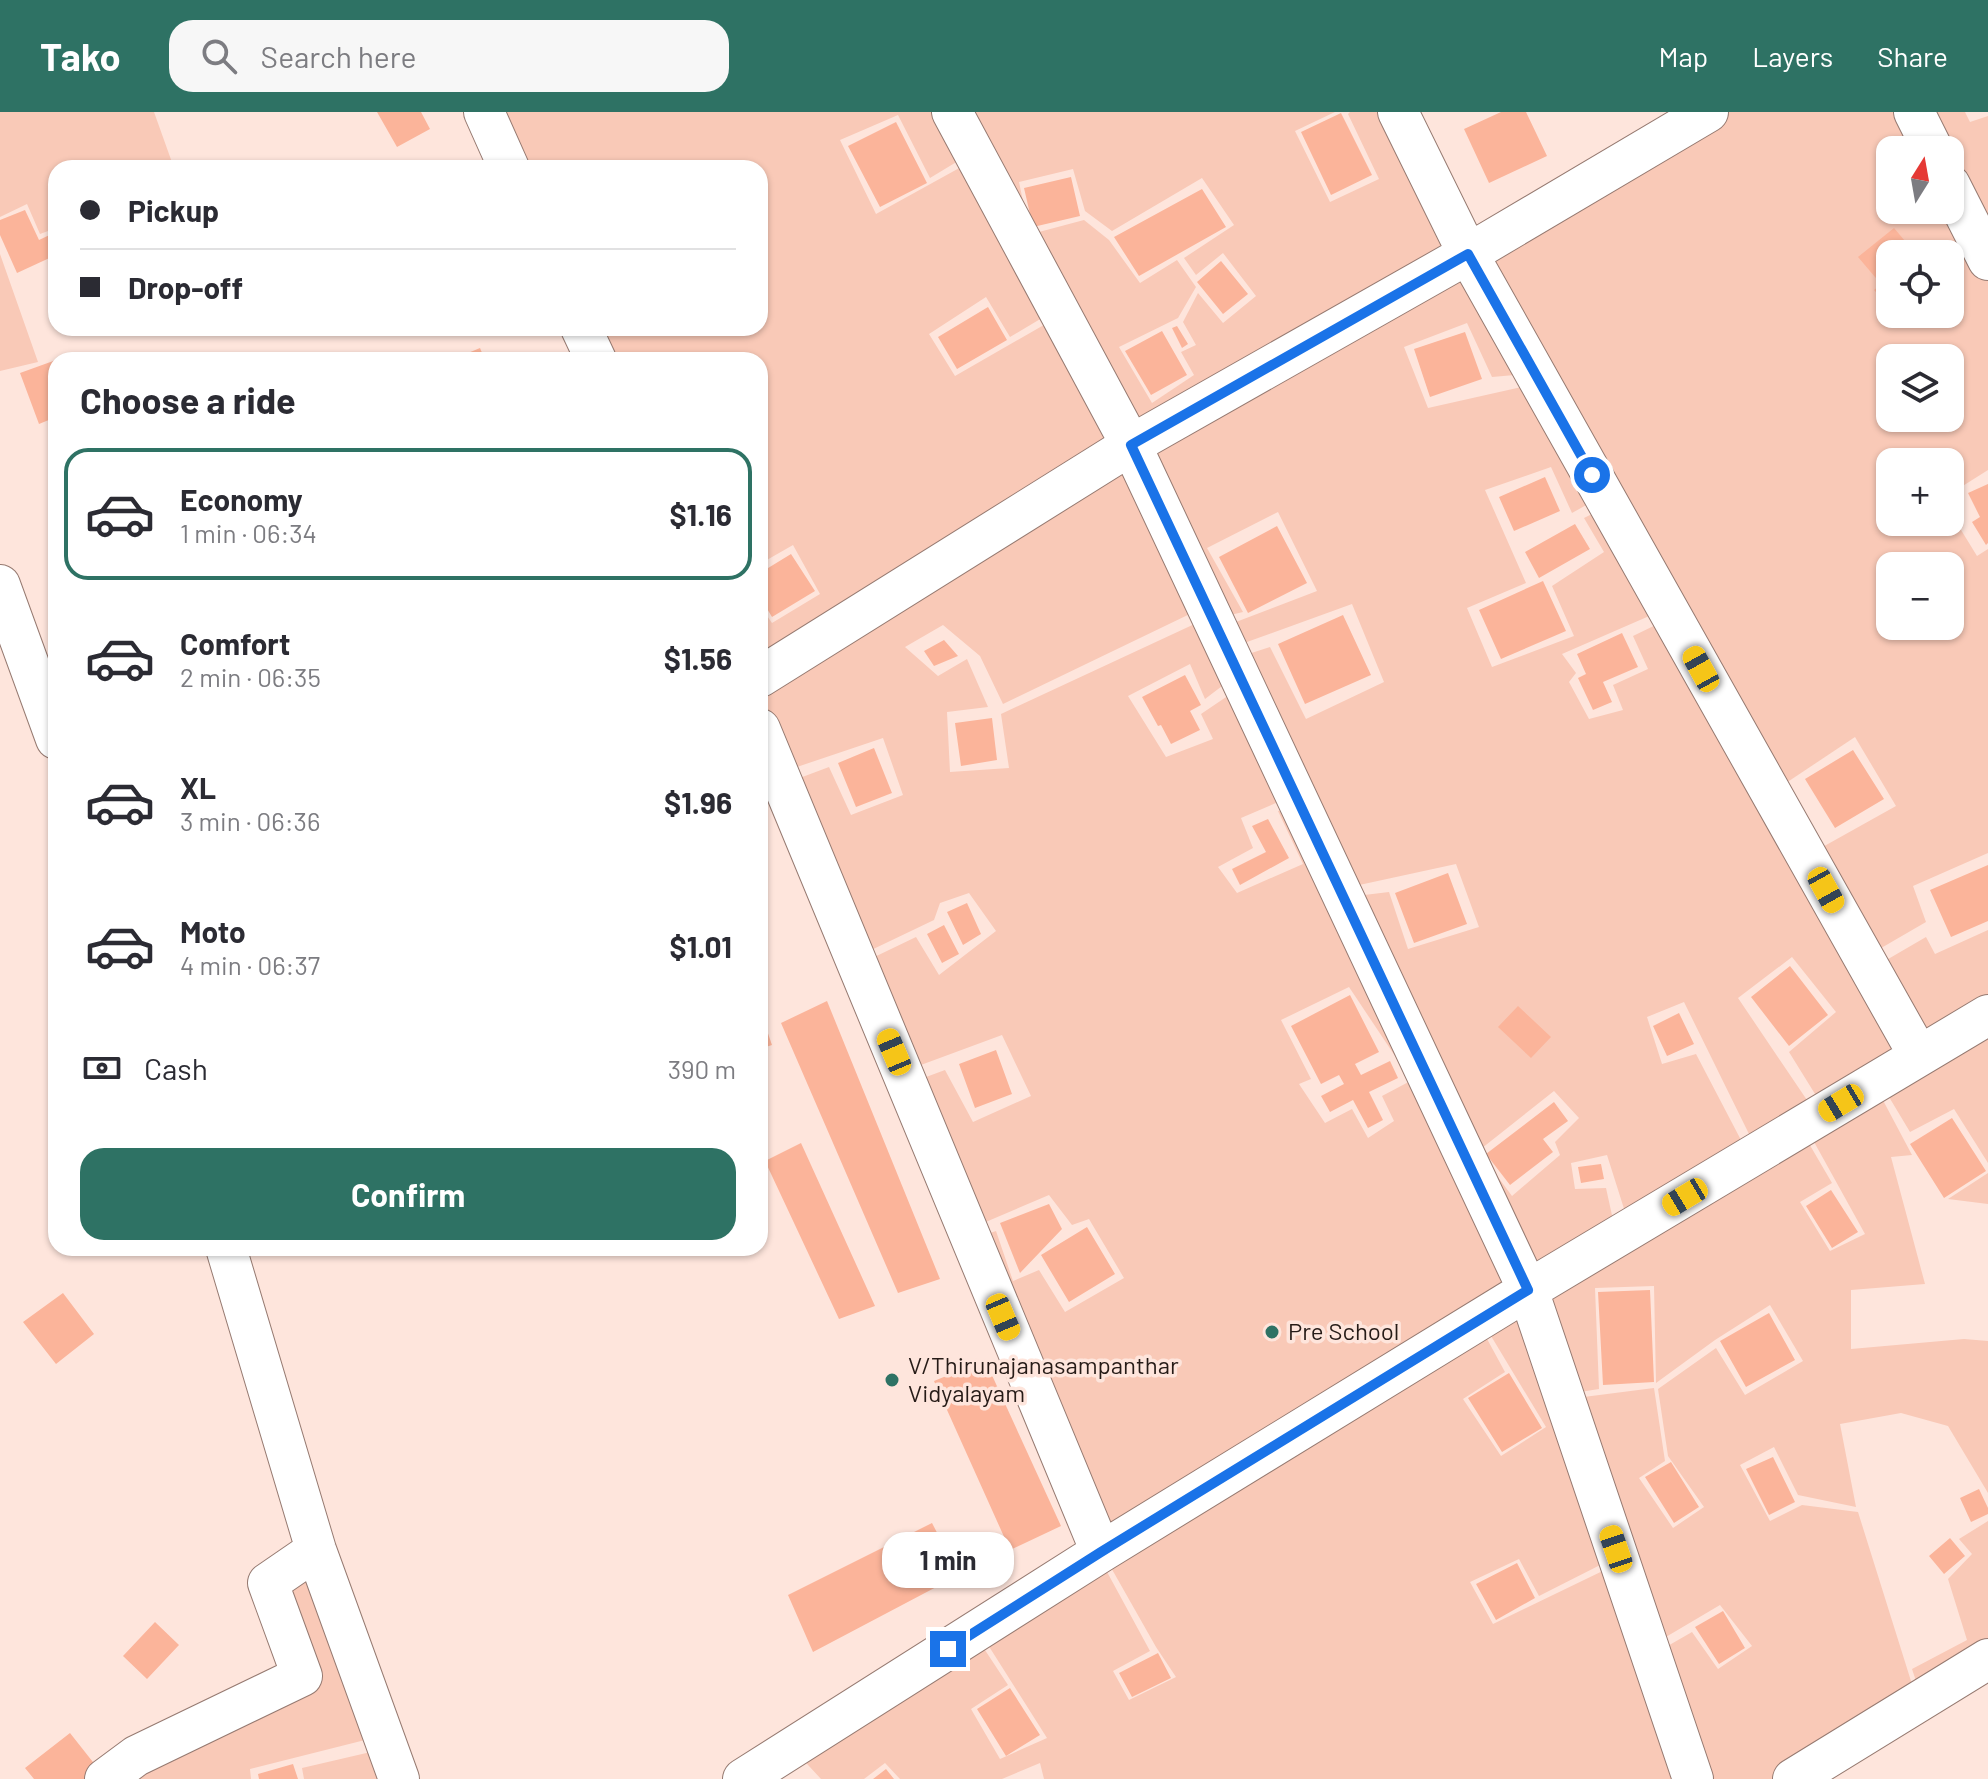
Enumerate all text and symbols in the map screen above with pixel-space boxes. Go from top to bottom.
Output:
search box [169,20,729,92]
text: Tako [40,33,121,79]
icon: search [197,34,241,78]
text: Search here [261,38,417,74]
text: Map [1658,39,1708,73]
text: Layers [1752,39,1833,73]
text: Share [1877,39,1948,73]
north arrow [1876,136,1964,224]
map controls [1876,136,1964,640]
text: Pickup [128,192,219,228]
button: locate [1876,240,1964,328]
text: Drop-off [128,269,243,305]
button: layers [1876,344,1964,432]
text: Choose a ride [80,378,296,421]
button: + [1876,448,1964,536]
route start [1574,457,1610,493]
icon: car [84,478,156,550]
text: Economy [180,481,303,517]
text: $1.16 [669,496,732,532]
text: 1 min · 06:34 [180,517,317,548]
button: − [1876,552,1964,640]
icon: car [84,622,156,694]
text: Comfort [180,625,290,661]
text: $1.56 [664,640,732,676]
car [1679,642,1723,696]
text: 2 min · 06:35 [180,661,321,692]
icon: car [84,766,156,838]
text: XL [180,769,216,805]
text: $1.96 [664,784,732,820]
text: 3 min · 06:36 [180,805,320,836]
car [1804,863,1848,917]
icon: car [84,910,156,982]
text: Moto [180,913,246,949]
text: $1.01 [670,928,732,964]
text: 4 min · 06:37 [180,949,320,980]
car [874,1025,914,1079]
icon: cash [80,1046,124,1090]
text: Cash [144,1050,208,1086]
text: 390 m [668,1053,736,1084]
car [1814,1080,1868,1126]
button: Confirm [80,1148,736,1240]
car [1658,1174,1712,1220]
car [983,1290,1023,1344]
place label: Pre School [1288,1316,1399,1345]
marker: Pre School [1263,1323,1281,1341]
place label: V/Thirunajanasampanthar Vidyalayam [908,1350,1179,1407]
marker: V/Thirunajanasampanthar Vidyalayam [883,1371,901,1389]
car [1597,1522,1635,1576]
callout: 1 min [882,1533,1014,1589]
text: 1 min [920,1544,976,1575]
route end [930,1631,966,1667]

